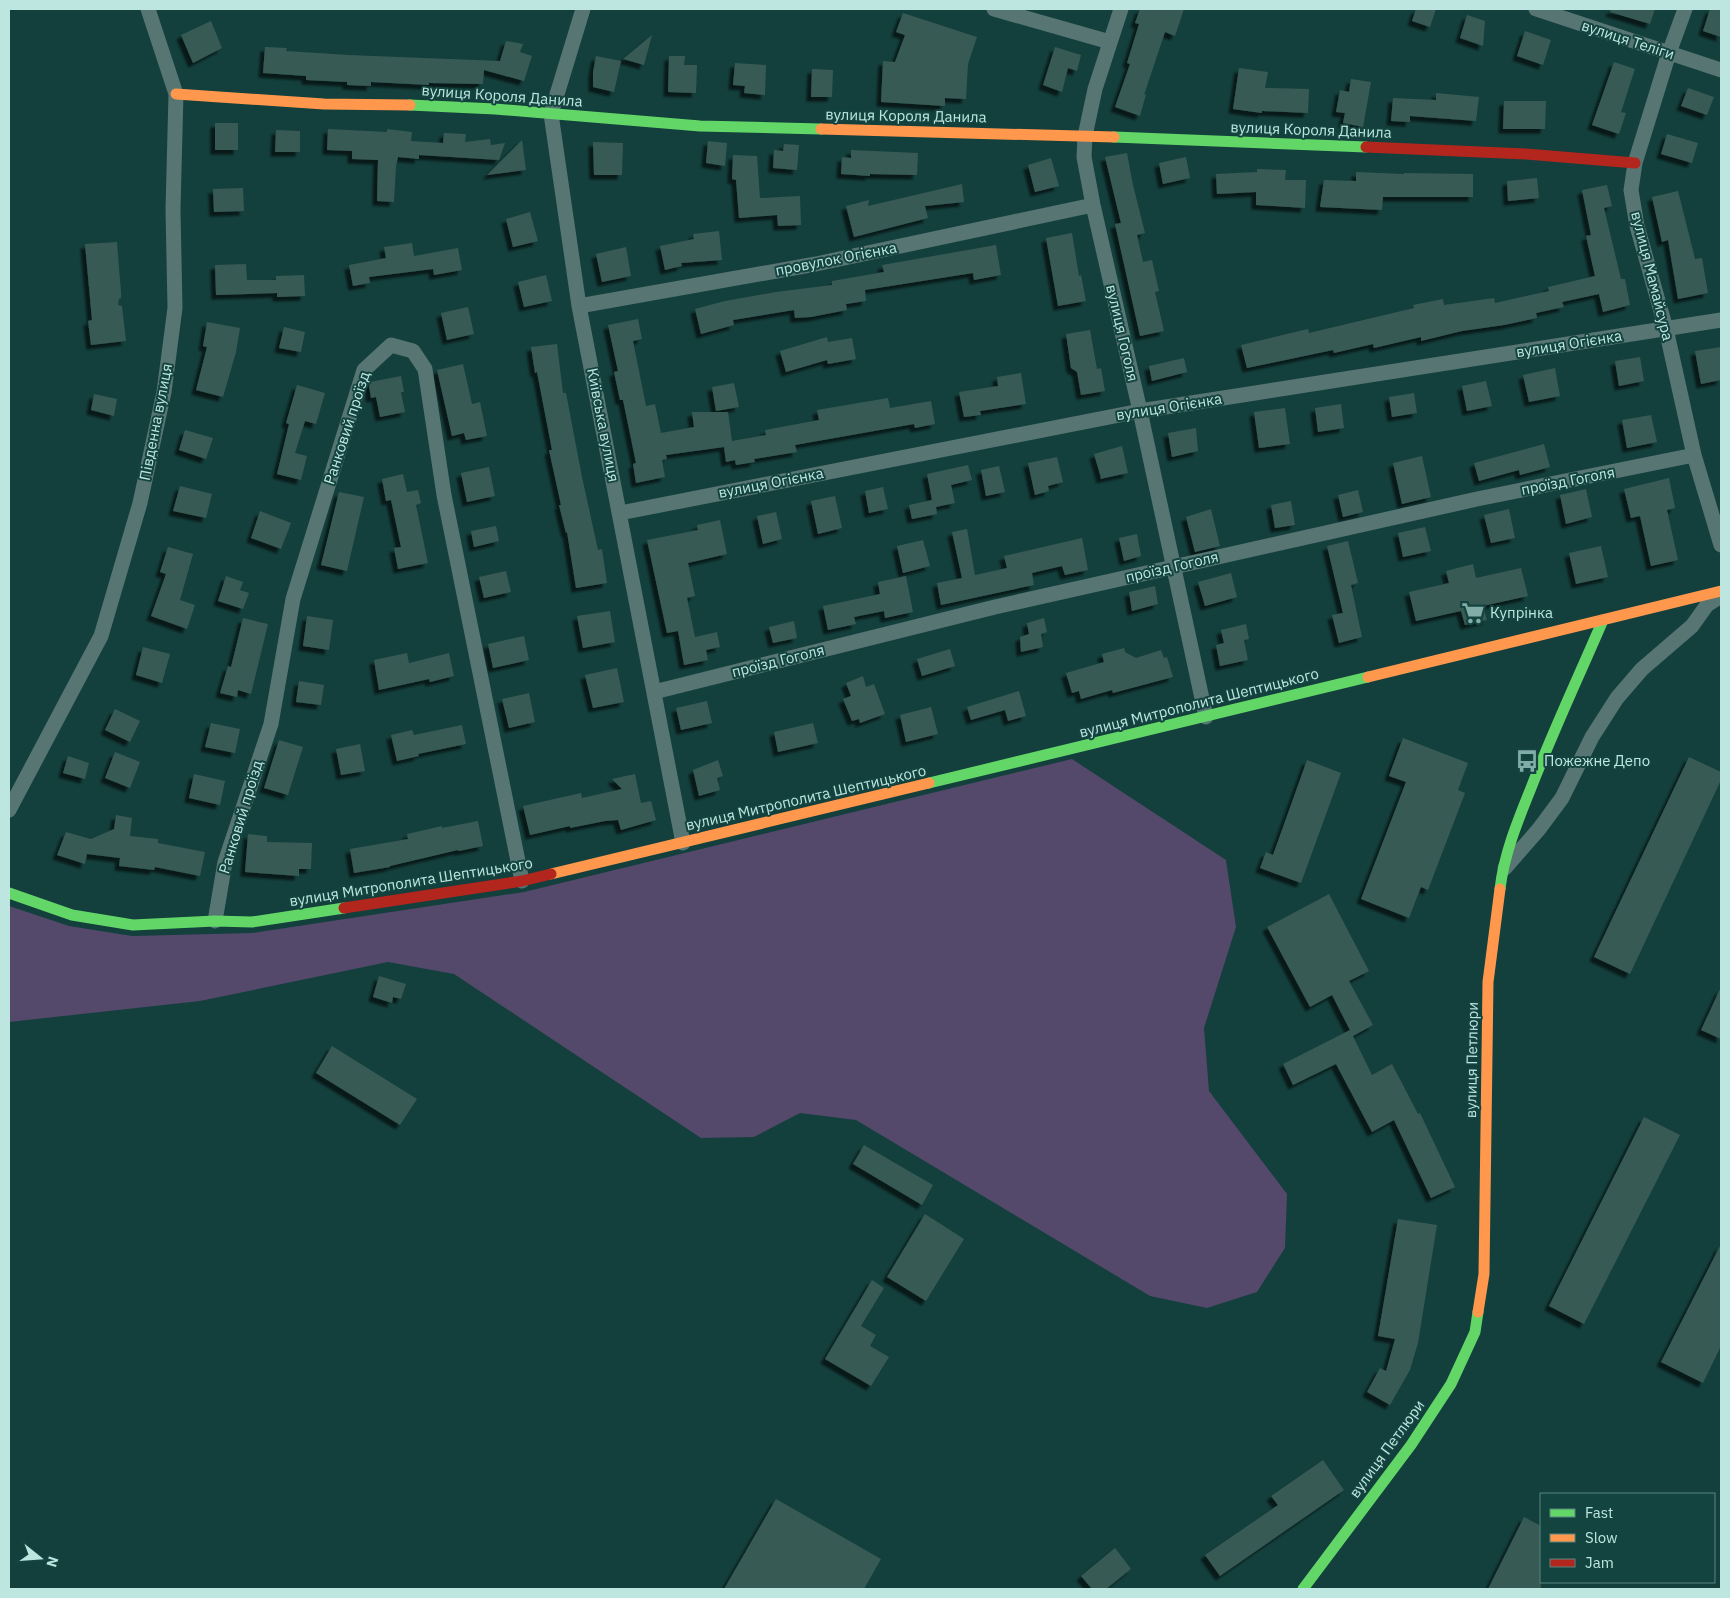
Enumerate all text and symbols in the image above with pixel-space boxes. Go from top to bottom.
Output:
street label: вулиця Теліги [1579,16,1677,64]
street label: вулиця Короля Данила [421,80,583,111]
street label: вулиця Короля Данила [825,105,987,126]
street label: вулиця Короля Данила [1230,117,1392,142]
street label: вулиця Мамайсура [1627,209,1678,342]
street label: провулок Огієнка [774,237,898,280]
street label: вулиця Гоголя [1102,283,1143,383]
street label: вулиця Огієнка [1515,326,1623,361]
street label: Південна вулиця [135,362,176,482]
street label: Київська вулиця [583,366,624,483]
street label: Ранковий проїзд [319,369,374,487]
street label: вулиця Огієнка [1115,389,1223,424]
street label: проїзд Гоголя [1520,462,1616,499]
street label: вулиця Огієнка [717,463,825,502]
street label: проїзд Гоголя [1124,547,1220,586]
supermarket icon: Купрінка [1460,600,1486,626]
place label: Купрінка [1490,603,1553,622]
street label: проїзд Гоголя [730,640,826,681]
street label: вулиця Митрополита Шептицького [1077,664,1321,742]
bus stop icon: Пожежне Депо [1514,748,1540,774]
place label: Пожежне Депо [1544,751,1650,770]
street label: Ранковий проїзд [214,758,267,876]
street label: вулиця Митрополита Шептицького [684,761,928,834]
street label: вулиця Митрополита Шептицького [288,853,534,910]
street label: вулиця Петлюри [1461,1002,1482,1118]
street label: вулиця Петлюри [1345,1396,1428,1501]
legend [1540,1493,1715,1583]
text: Fast [1585,1503,1613,1522]
text: Slow [1585,1528,1618,1547]
north arrow [15,1533,65,1583]
text: Jam [1585,1553,1614,1572]
text: N [42,1554,63,1569]

